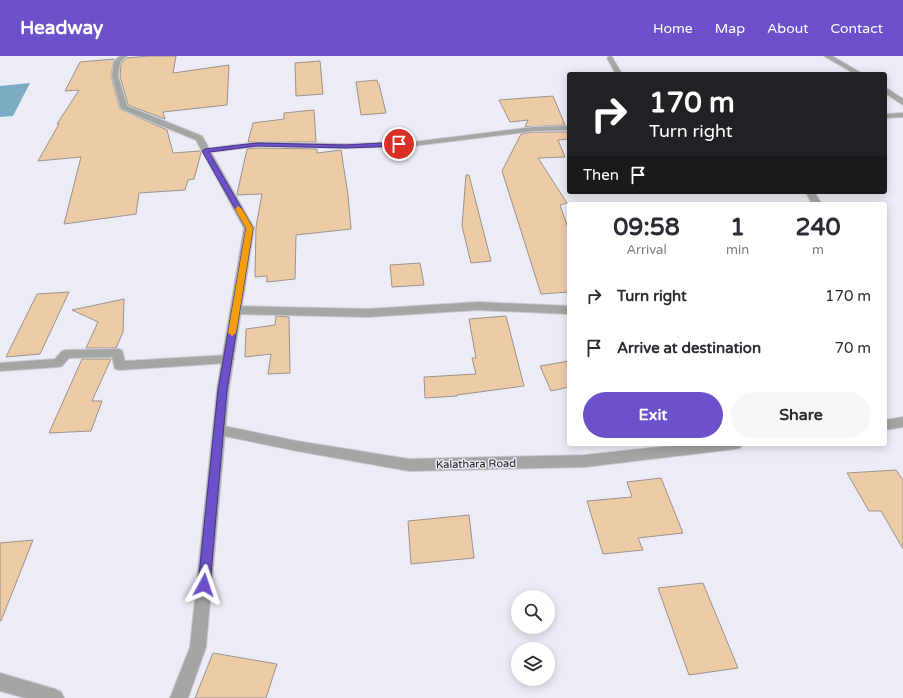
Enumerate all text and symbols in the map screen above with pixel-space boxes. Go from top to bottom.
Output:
text: Headway [20,17,103,39]
text: Home [653,20,693,37]
text: Map [715,20,745,37]
text: About [767,20,809,37]
text: Contact [831,20,883,37]
text: 170 m [649,86,735,120]
icon: right [583,88,635,140]
text: Turn right [649,120,733,142]
pin [382,127,416,161]
icon: arrive [388,133,410,155]
icon: arrive [627,164,649,186]
text: Then [583,166,619,184]
text: 09:58 [613,213,680,242]
text: 1 [730,213,745,242]
text: 240 [795,213,841,242]
text: Arrival [626,242,667,258]
text: min [726,242,749,258]
text: m [812,242,824,258]
icon: right [583,285,605,307]
text: Turn right [617,287,687,305]
text: 170 m [825,287,871,305]
icon: arrive [583,337,605,359]
text: Arrive at destination [617,339,761,357]
text: 70 m [834,339,871,357]
button: Exit [583,392,723,438]
button: Share [731,392,871,438]
street label: Kalathara Road [436,457,516,471]
position arrow [183,564,225,606]
map controls [511,590,555,686]
button: search [511,590,555,634]
button: layers [511,642,555,686]

